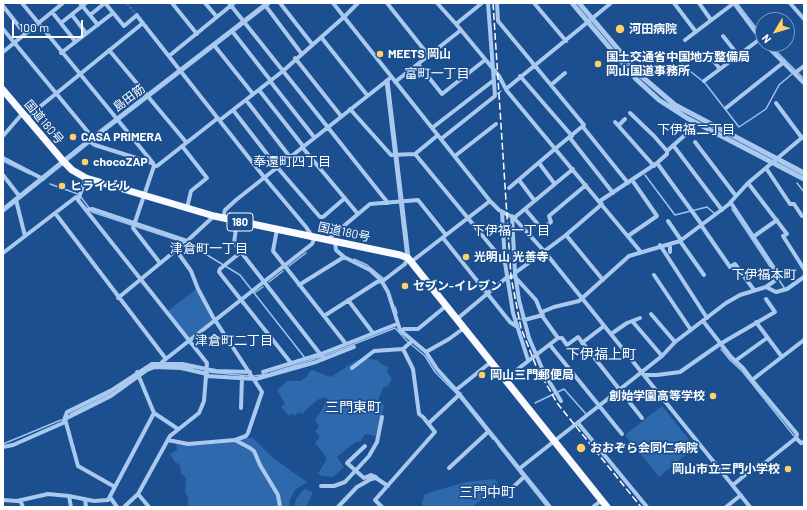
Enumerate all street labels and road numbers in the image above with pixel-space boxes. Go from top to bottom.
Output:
street label: 島田筋 [110,81,148,115]
street label: 国道180号 [21,97,67,147]
road number: 180 [227,213,253,231]
street label: 国道180号 [316,219,372,245]

